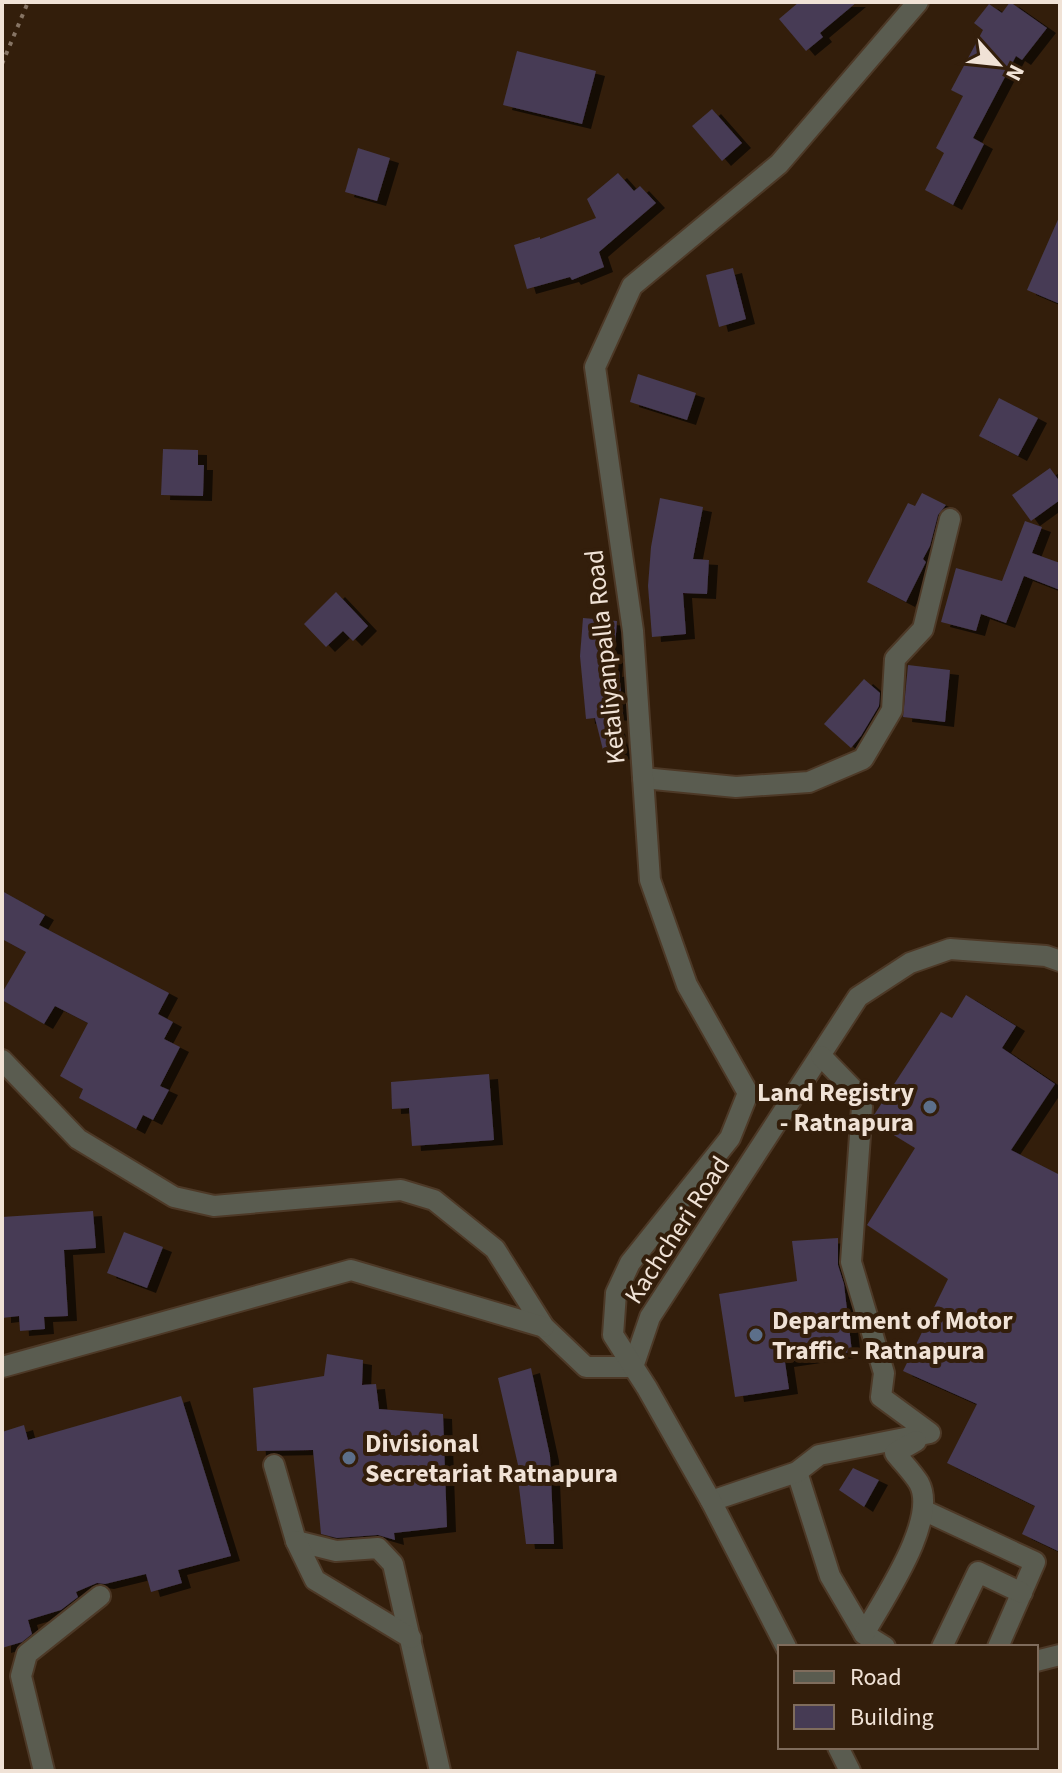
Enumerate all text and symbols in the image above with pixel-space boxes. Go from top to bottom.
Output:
north arrow [958,24,1038,104]
text: N [997,59,1033,86]
street label: Ketaliyanpalla Road [575,548,635,766]
place label: Land Registry - Ratnapura [757,1074,914,1141]
marker: Land Registry - Ratnapura [921,1098,939,1116]
street label: Kachcheri Road [615,1149,739,1311]
place label: Department of Motor Traffic - Ratnapura [772,1302,1013,1369]
marker: Department of Motor Traffic - Ratnapura [747,1326,765,1344]
place label: Divisional Secretariat Ratnapura [365,1425,618,1492]
marker: Divisional Secretariat Ratnapura [340,1449,358,1467]
legend [778,1645,1038,1749]
text: Road [850,1660,902,1695]
text: Building [850,1700,934,1735]

